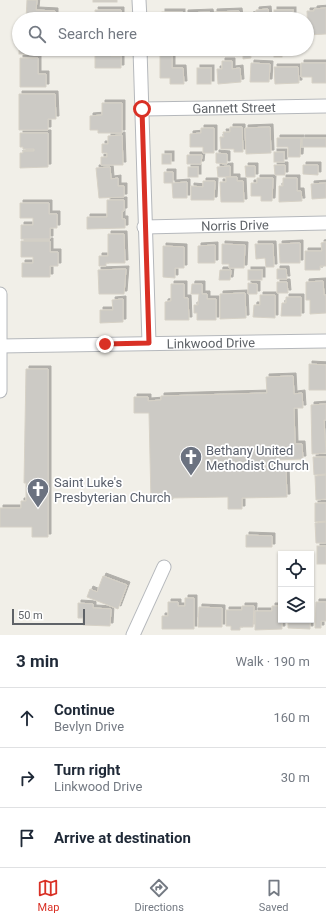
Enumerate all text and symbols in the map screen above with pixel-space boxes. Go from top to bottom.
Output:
search box [12,12,314,56]
icon: search [26,23,48,45]
text: Search here [58,25,137,43]
route start [133,100,151,118]
street label: Gannett Street [192,100,276,116]
street label: Norris Drive [201,217,269,234]
route end [96,335,114,353]
street label: Linkwood Drive [167,335,255,351]
place label: Bethany United Methodist Church [206,443,309,473]
church icon: Bethany United Methodist Church [178,444,204,477]
place label: Saint Luke's Presbyterian Church [54,475,171,505]
church icon: Saint Luke's Presbyterian Church [25,476,51,509]
map controls [278,551,314,623]
button: locate [278,551,314,587]
button: layers [278,587,314,623]
scale bar [12,607,85,626]
text: 50 m [18,609,43,622]
text: 3 min [16,651,59,671]
text: Walk · 190 m [235,654,310,669]
text: Continue [54,701,115,719]
icon: ahead [16,707,38,729]
text: 160 m [273,710,310,725]
text: Bevlyn Drive [54,719,124,734]
text: Turn right [54,761,120,779]
icon: right [16,767,38,789]
text: 30 m [281,770,310,785]
text: Linkwood Drive [54,779,142,794]
icon: arrive [16,827,38,849]
text: Arrive at destination [54,829,191,847]
tab: Map [37,877,59,914]
tab: Directions [134,877,184,914]
tab: Saved [259,877,289,914]

